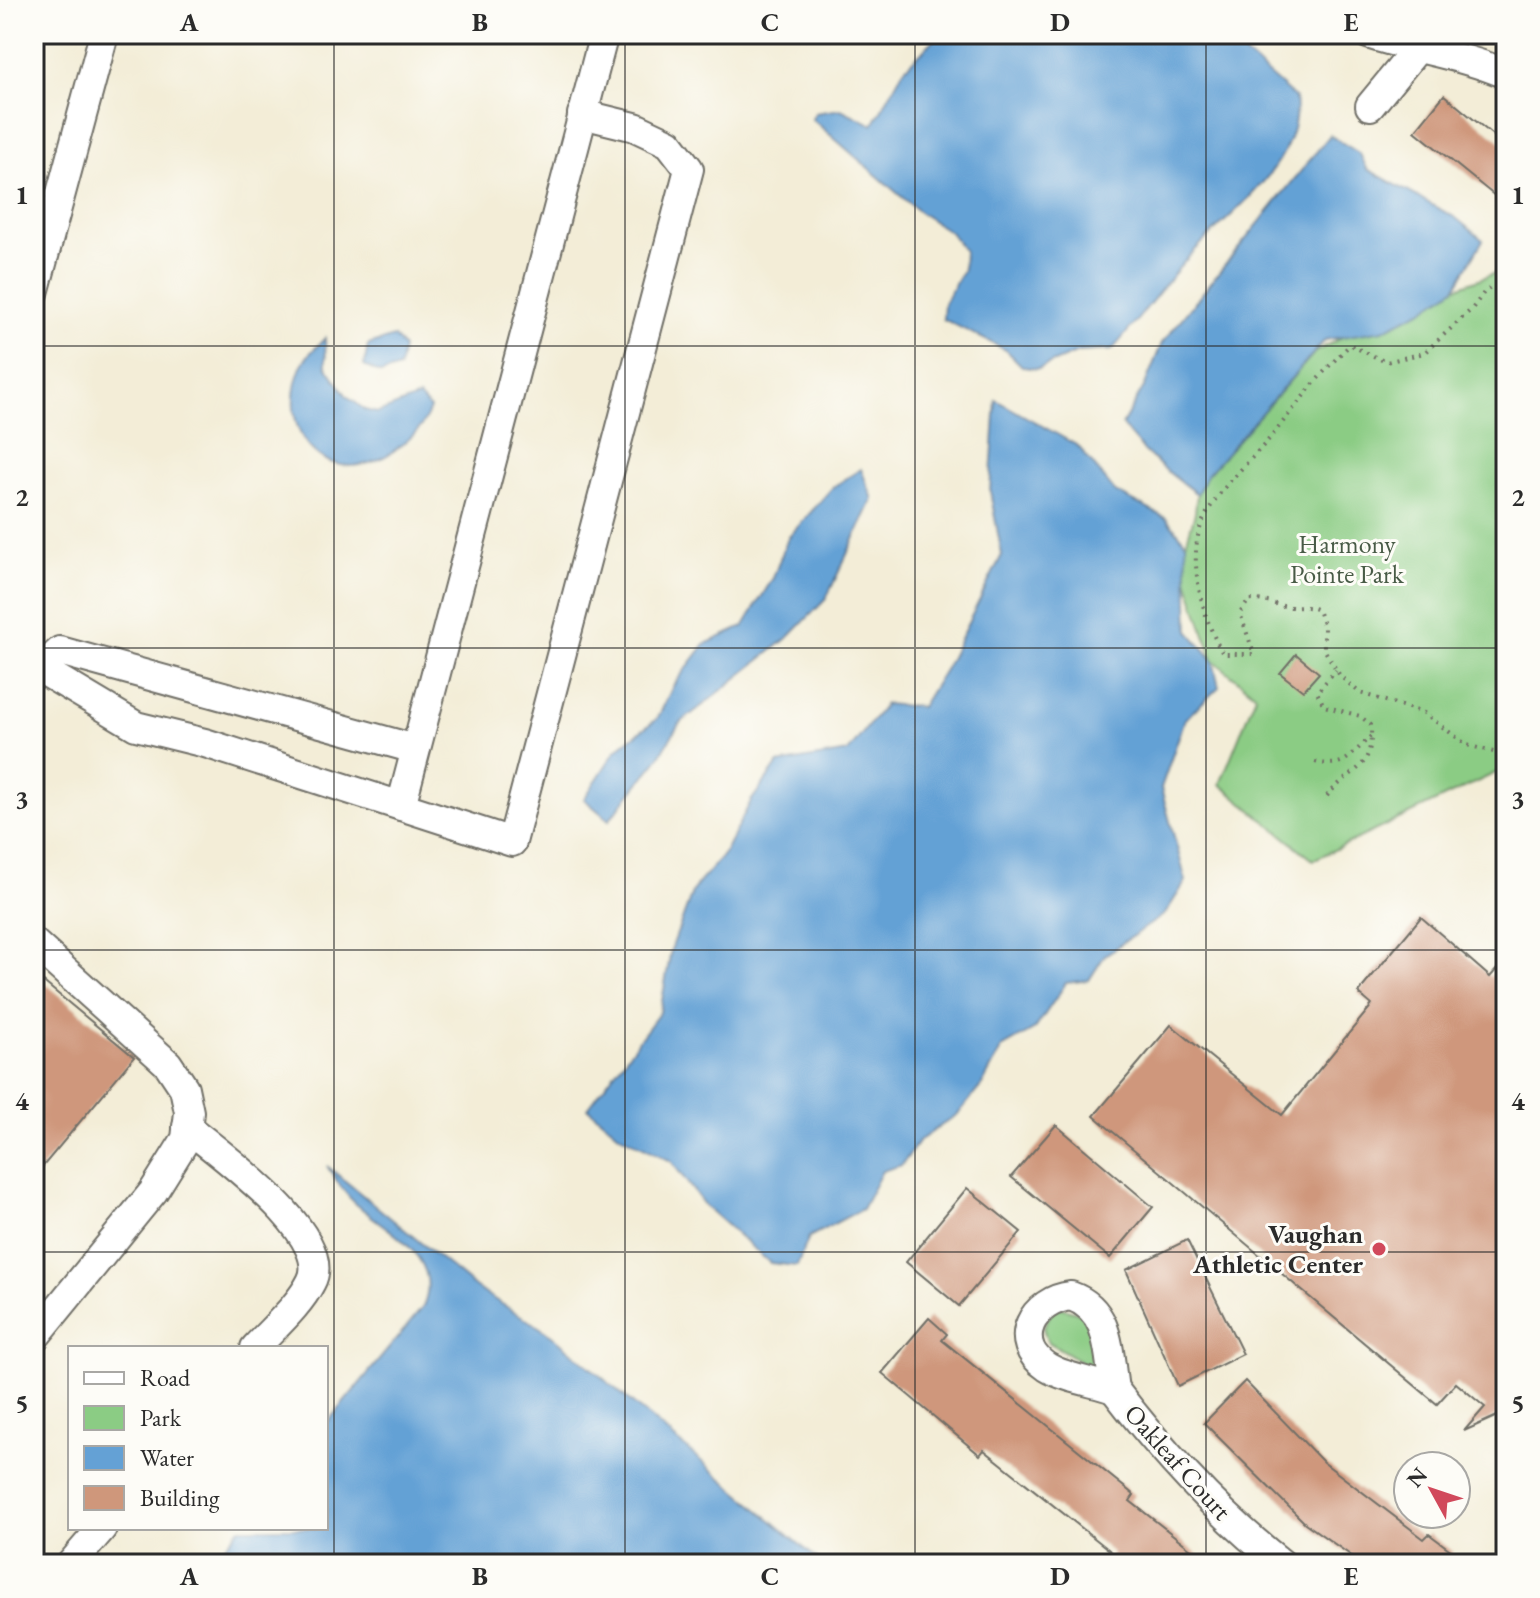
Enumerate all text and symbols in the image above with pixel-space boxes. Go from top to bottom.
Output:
text: A [179,5,199,39]
text: B [472,5,488,39]
text: C [761,5,779,39]
text: D [1050,5,1070,39]
text: E [1344,5,1359,39]
text: 1 [15,178,29,212]
text: 1 [1511,178,1525,212]
text: 2 [15,480,29,514]
text: 2 [1511,480,1525,514]
park label: Harmony Pointe Park [1290,527,1405,591]
text: 3 [15,782,29,816]
text: 3 [1511,782,1525,816]
text: 4 [15,1084,29,1118]
text: 4 [1511,1084,1525,1118]
place label: Vaughan Athletic Center [1192,1217,1363,1281]
marker: Vaughan Athletic Center [1370,1240,1388,1258]
legend [68,1346,328,1530]
text: Road [140,1362,191,1393]
text: 5 [15,1386,29,1420]
text: 5 [1511,1386,1525,1420]
street label: Oakleaf Court [1117,1397,1239,1527]
text: Park [140,1402,182,1433]
text: Water [140,1442,194,1473]
north arrow [1392,1450,1472,1530]
text: N [1400,1461,1434,1494]
text: Building [140,1482,220,1513]
text: A [179,1559,199,1593]
text: B [472,1559,488,1593]
text: C [761,1559,779,1593]
text: D [1050,1559,1070,1593]
text: E [1344,1559,1359,1593]

